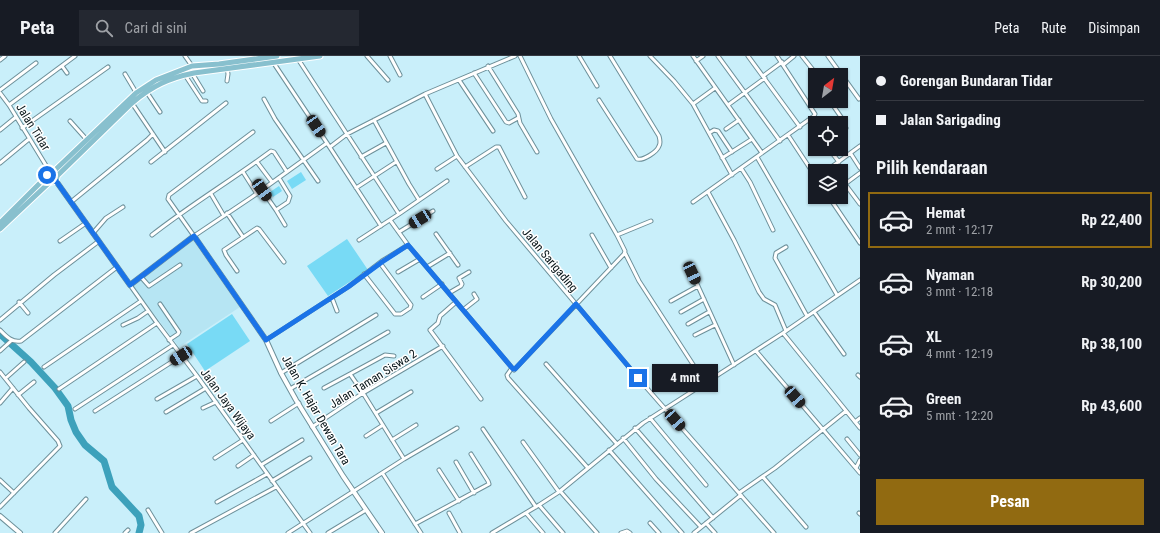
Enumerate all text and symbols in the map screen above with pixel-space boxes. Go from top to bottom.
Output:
search box [79,10,359,46]
text: Peta [20,16,55,39]
icon: search [93,17,115,39]
text: Cari di sini [125,19,187,37]
text: Peta [994,20,1019,36]
text: Rute [1041,20,1066,36]
text: Disimpan [1088,20,1140,36]
north arrow [808,68,848,108]
map controls [808,68,848,204]
text: Gorengan Bundaran Tidar [900,72,1052,90]
street label: Jalan Tidar [13,101,53,153]
text: Jalan Sarigading [900,111,1001,129]
car [304,113,328,139]
button: locate [808,116,848,156]
text: Pilih kendaraan [876,157,988,178]
button: layers [808,164,848,204]
route start [38,166,56,184]
car [250,177,274,203]
icon: car [878,202,914,238]
text: Hemat [926,204,965,222]
car [407,208,433,230]
text: Rp 22,400 [1081,211,1142,229]
text: 2 mnt · 12:17 [926,222,993,237]
street label: Jalan Sarigading [519,225,581,295]
car [681,260,703,286]
icon: car [878,264,914,300]
text: Nyaman [926,266,974,284]
text: Rp 30,200 [1081,273,1142,291]
text: 3 mnt · 12:18 [926,284,993,299]
icon: car [878,326,914,362]
text: XL [926,328,942,346]
text: Rp 38,100 [1081,335,1142,353]
car [168,344,194,368]
text: 4 mnt · 12:19 [926,346,993,361]
street label: Jalan Taman Siswa 2 [327,347,419,411]
street label: Jalan K. Hajar Dewan Tara [279,353,353,467]
callout: 4 mnt [652,364,718,392]
street label: Jalan Jaya Wijaya [198,366,259,442]
route end [629,369,647,387]
text: 4 mnt [670,370,700,385]
car [783,384,807,410]
icon: car [878,388,914,424]
text: Green [926,390,961,408]
text: Rp 43,600 [1081,397,1142,415]
car [663,407,687,433]
text: 5 mnt · 12:20 [926,408,993,423]
button: Pesan [876,479,1144,525]

